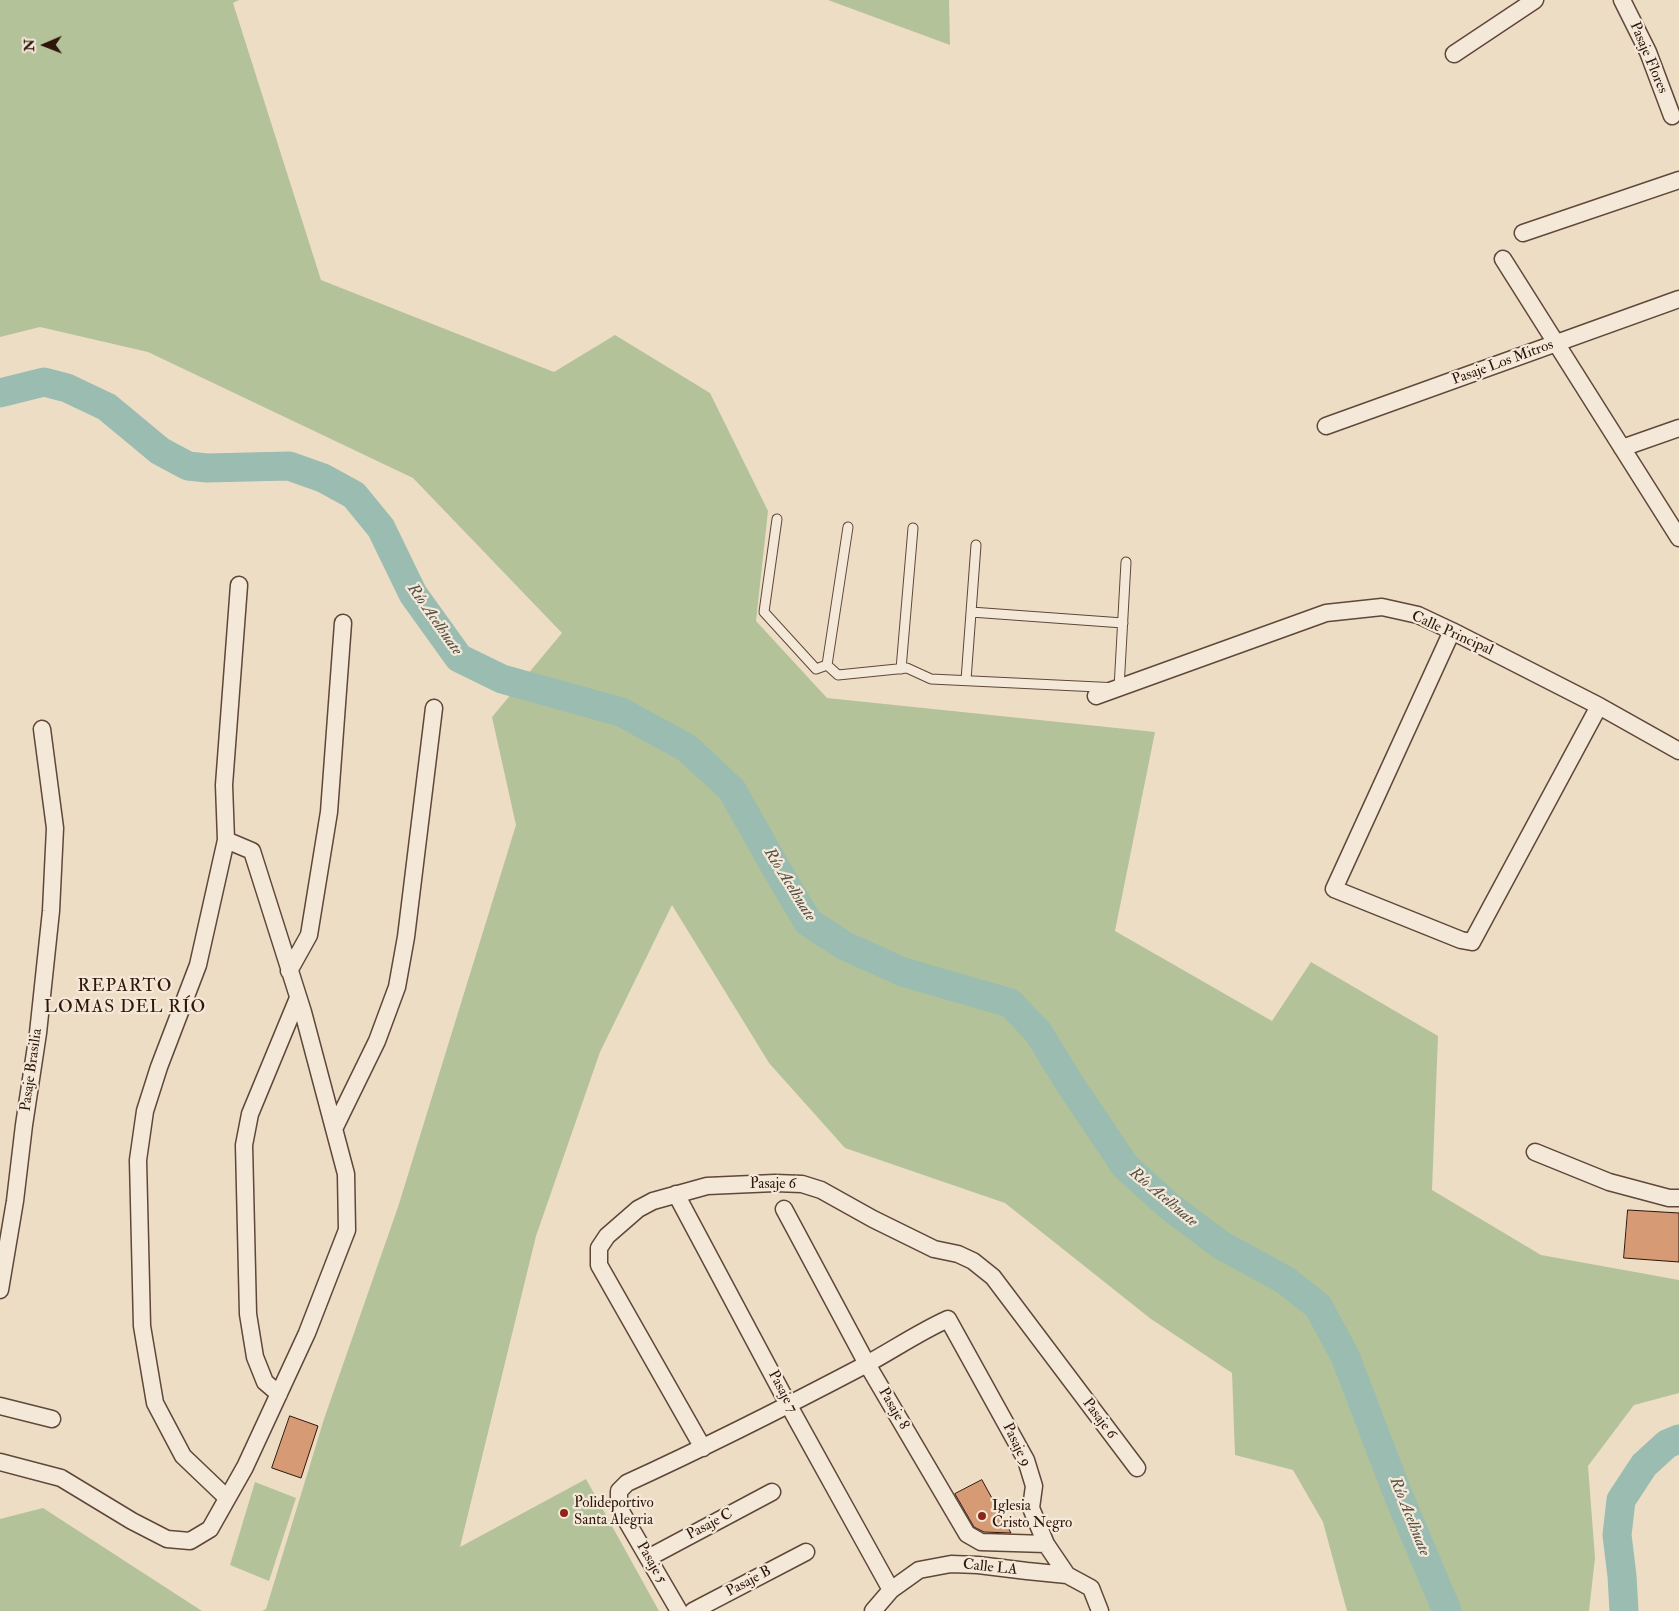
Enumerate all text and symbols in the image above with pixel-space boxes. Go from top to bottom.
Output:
street label: Pasaje Flores [1625,19,1671,97]
north arrow [20,20,70,70]
text: N [21,39,38,52]
street label: Pasaje Los Mitros [1450,336,1556,390]
water label: Río Acelhuate [402,581,466,659]
street label: Calle Principal [1408,608,1496,660]
water label: Río Acelhuate [759,845,819,925]
district label: REPARTO LOMAS DEL RÍO [42,976,208,1019]
street label: Pasaje Brasilia [17,1027,47,1113]
water label: Río Acelhuate [1125,1164,1201,1232]
street label: Pasaje 6 [750,1176,796,1194]
street label: Pasaje 7 [763,1368,801,1416]
street label: Pasaje 8 [874,1385,912,1433]
street label: Pasaje 6 [1078,1395,1120,1443]
street label: Pasaje 9 [998,1420,1034,1470]
water label: Río Acelhuate [1385,1475,1433,1559]
place label: Polideportivo Santa Alegria [574,1495,654,1530]
place label: Iglesia Cristo Negro [992,1498,1072,1533]
street label: Pasaje C [684,1505,736,1545]
marker: Polideportivo Santa Alegria [558,1507,570,1519]
marker: Iglesia Cristo Negro [976,1510,988,1522]
street label: Pasaje 5 [632,1539,670,1587]
street label: Calle LA [962,1556,1018,1580]
street label: Pasaje B [723,1563,775,1601]

